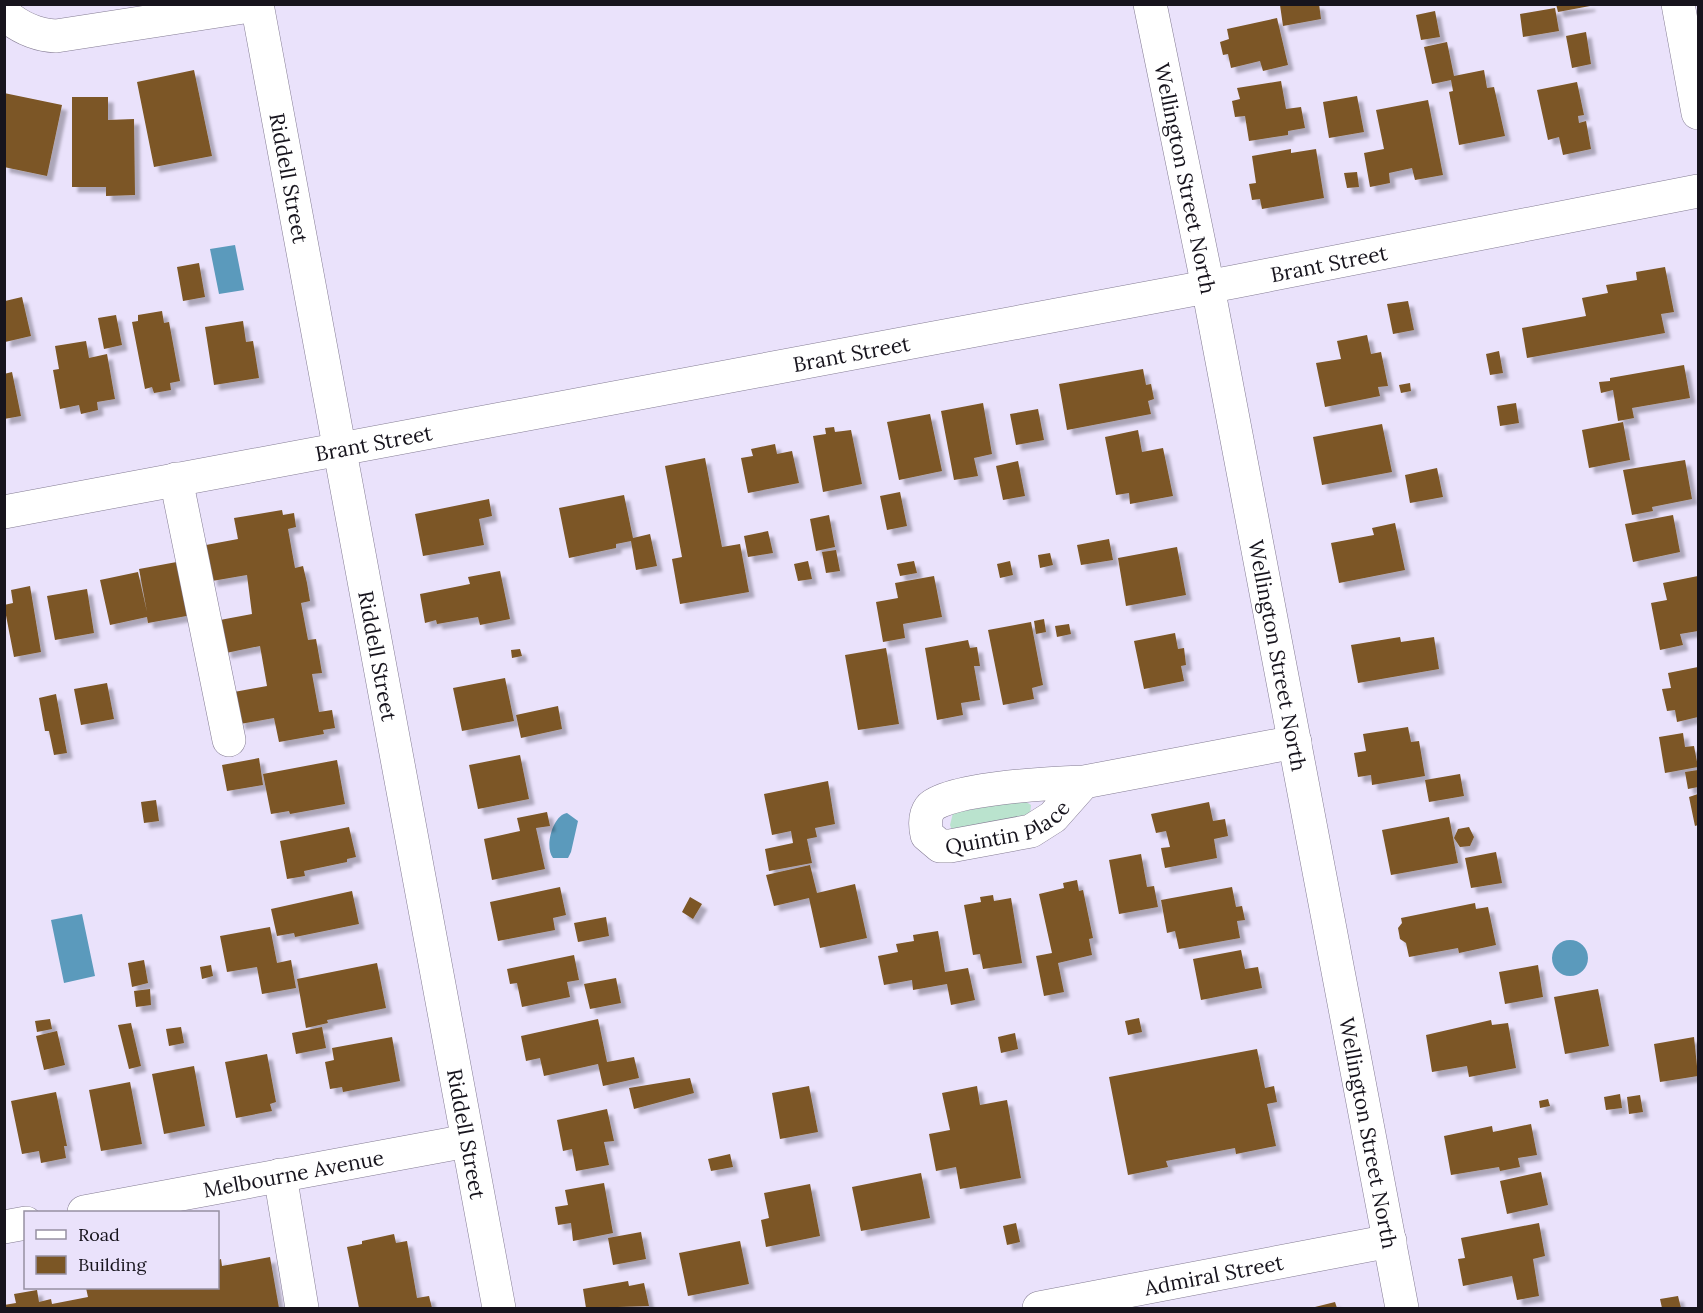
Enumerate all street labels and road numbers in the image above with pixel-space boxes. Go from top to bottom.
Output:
street label: Wellington Street North [1149,61,1223,296]
street label: Riddell Street [264,111,315,246]
street label: Brant Street [1268,238,1390,288]
street label: Brant Street [791,329,913,378]
street label: Brant Street [313,419,435,467]
street label: Wellington Street North [1243,538,1313,774]
street label: Riddell Street [353,588,403,724]
street label: Quintin Place [943,794,1075,860]
street label: Wellington Street North [1334,1015,1404,1251]
street label: Riddell Street [441,1066,492,1202]
street label: Melbourne Avenue [201,1143,386,1203]
street label: Admiral Street [1141,1248,1286,1301]

